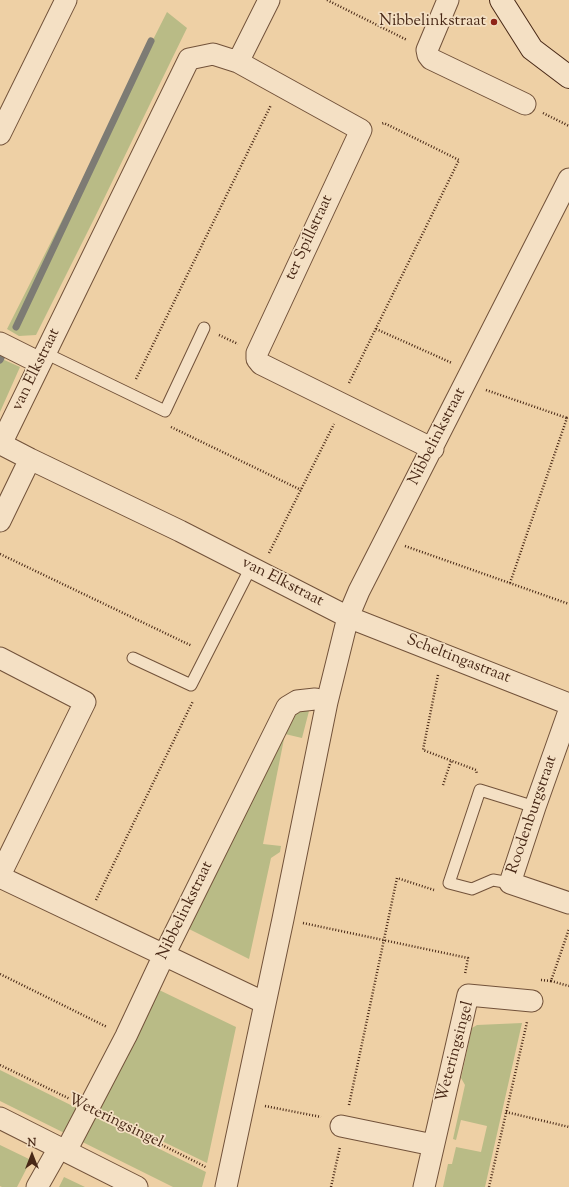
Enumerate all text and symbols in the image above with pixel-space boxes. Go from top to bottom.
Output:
place label: Nibbelinkstraat [379,12,486,32]
marker: Nibbelinkstraat [489,17,499,27]
street label: ter Spillstraat [282,192,338,284]
street label: van Elkstraat [9,326,65,414]
street label: Nibbelinkstraat [405,385,471,489]
street label: van Elkstraat [238,554,326,612]
street label: Scheltingastraat [403,631,513,689]
street label: Roodenburgstraat [504,753,562,877]
street label: Nibbelinkstraat [154,859,218,963]
street label: Weteringsingel [433,999,479,1105]
street label: Weteringsingel [64,1091,166,1153]
north arrow [12,1135,52,1175]
text: N [28,1135,36,1151]

